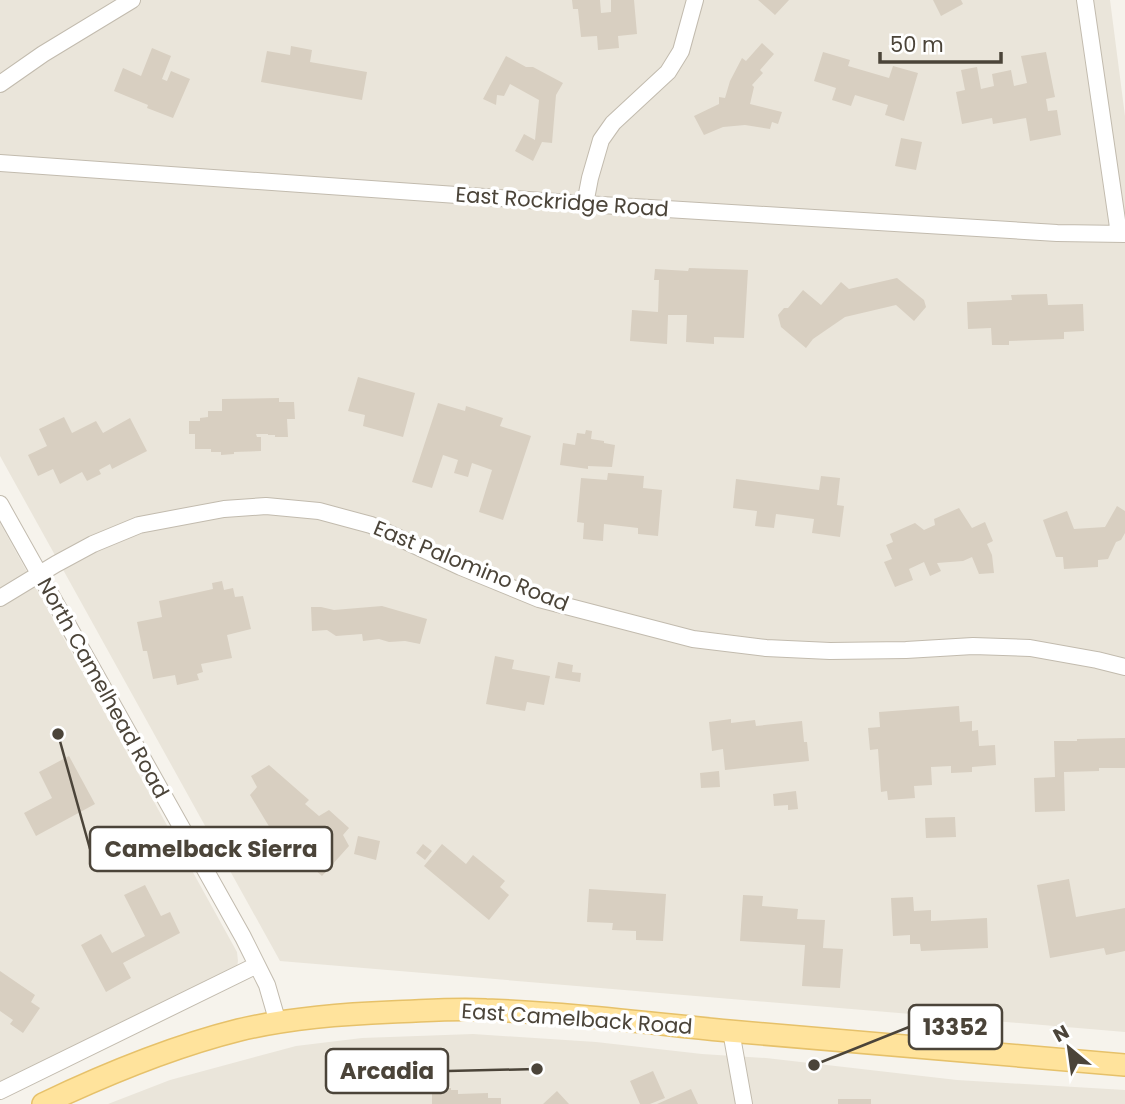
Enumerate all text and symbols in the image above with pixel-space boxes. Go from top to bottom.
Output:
scale bar [880,21,1001,65]
text: 50 m [890,30,944,59]
street label: East Rockridge Road [454,180,670,223]
street label: East Palomino Road [369,513,573,618]
street label: North Camelhead Road [31,572,176,803]
callout: Camelback Sierra [90,827,332,871]
text: Camelback Sierra [104,833,318,865]
street label: East Camelback Road [461,996,694,1041]
callout: 13352 [909,1005,1002,1049]
text: 13352 [923,1011,987,1043]
north arrow [1034,1013,1104,1083]
text: N [1048,1018,1074,1049]
callout: Arcadia [326,1049,448,1093]
text: Arcadia [340,1055,434,1087]

